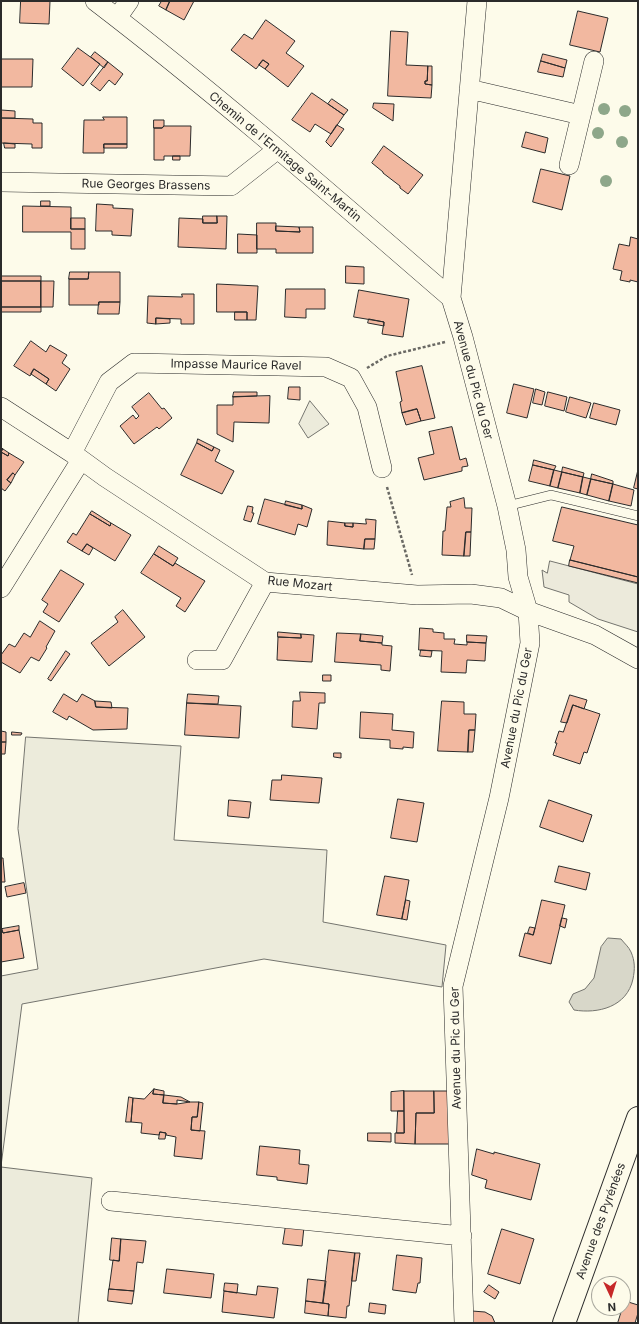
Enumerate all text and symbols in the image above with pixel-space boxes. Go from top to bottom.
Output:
street label: Chemin de l'Ermitage Saint-Martin [206,89,364,225]
street label: Rue Georges Brassens [81,177,211,193]
street label: Avenue du Pic du Ger [450,319,496,441]
street label: Impasse Maurice Ravel [170,357,302,373]
street label: Rue Mozart [267,573,333,595]
street label: Avenue du Pic du Ger [498,647,536,769]
street label: Avenue du Pic du Ger [448,987,464,1109]
street label: Avenue des Pyrénées [573,1161,629,1281]
north arrow [591,1276,631,1316]
text: N [607,1300,616,1314]

